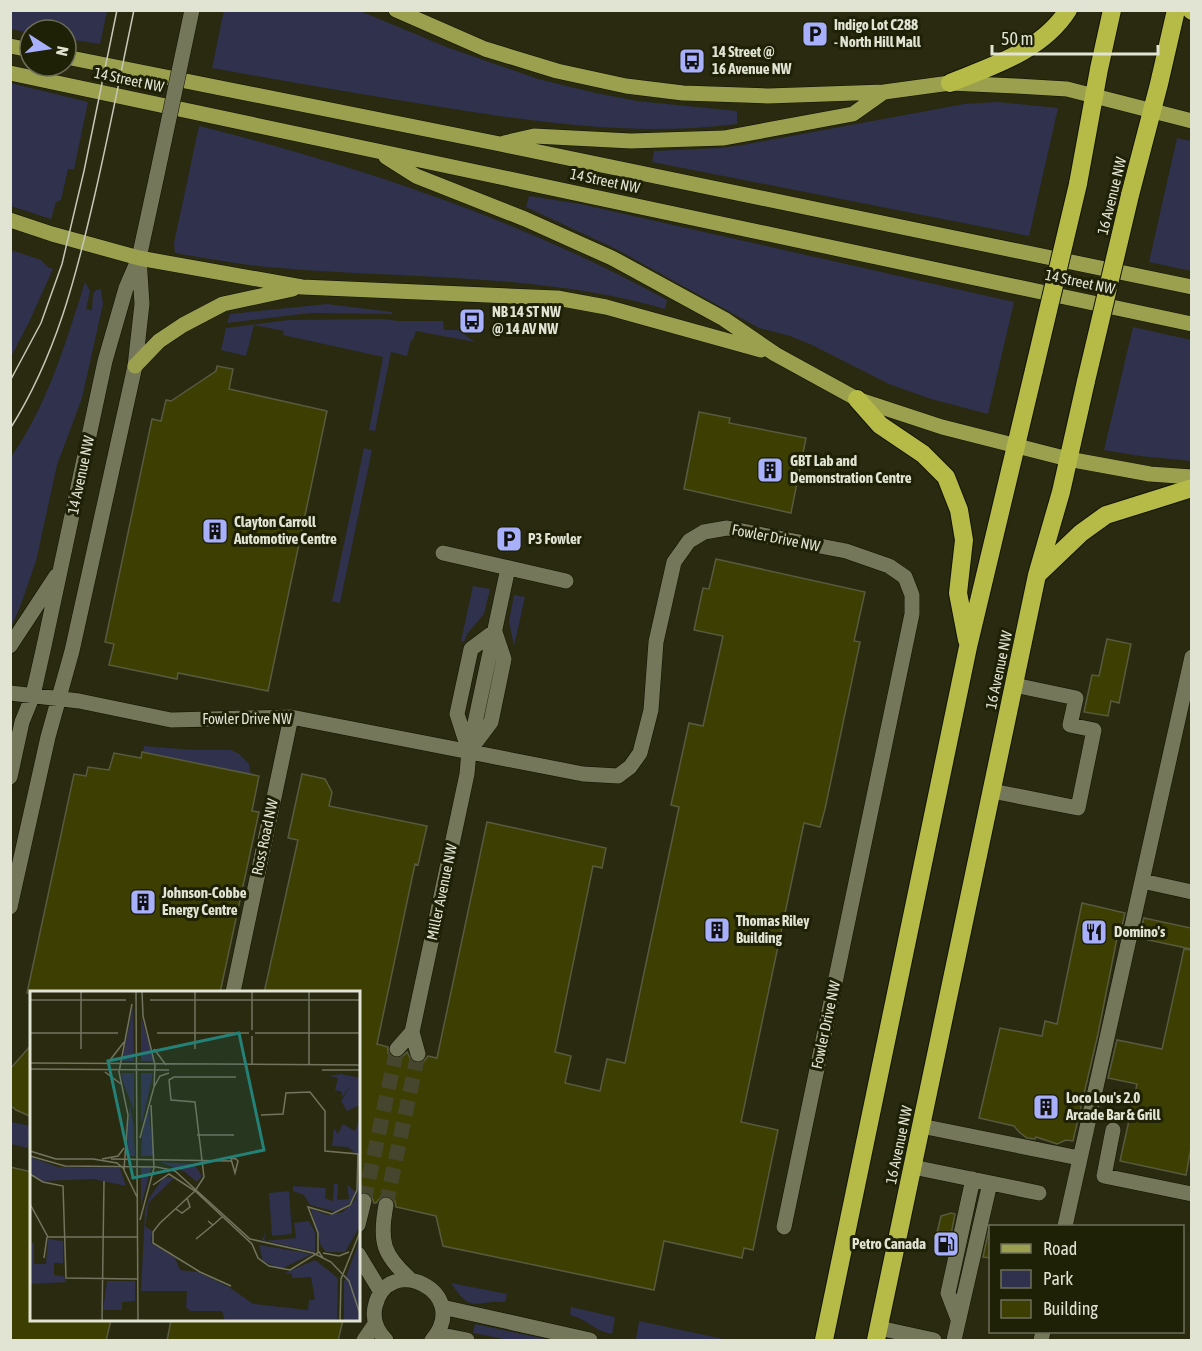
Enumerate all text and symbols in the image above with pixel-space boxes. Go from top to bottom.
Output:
place label: Indigo Lot C288 - North Hill Mall [834,16,922,50]
north arrow [18,18,78,78]
scale bar [992,18,1158,56]
parking icon: Indigo Lot C288 - North Hill Mall [800,19,830,49]
text: 50 m [1001,28,1033,49]
place label: 14 Street @ 16 Avenue NW [712,43,792,77]
text: N [53,45,72,58]
bus stop icon: 14 Street @ 16 Avenue NW [677,46,707,76]
street label: 14 Street NW [93,64,166,95]
street label: 16 Avenue NW [1094,155,1129,236]
street label: 14 Street NW [569,165,642,196]
street label: 14 Street NW [1044,266,1117,297]
place label: NB 14 ST NW @ 14 AV NW [492,303,561,337]
bus stop icon: NB 14 ST NW @ 14 AV NW [457,306,487,336]
street label: 14 Avenue NW [64,434,97,516]
place label: GBT Lab and Demonstration Centre [790,452,912,486]
building icon: GBT Lab and Demonstration Centre [755,455,785,485]
place label: Clayton Carroll Automotive Centre [233,513,337,547]
building icon: Clayton Carroll Automotive Centre [200,516,230,546]
street label: Fowler Drive NW [730,521,822,554]
parking icon: P3 Fowler [494,524,524,554]
place label: P3 Fowler [528,530,582,547]
street label: 16 Avenue NW [982,629,1015,711]
street label: Fowler Drive NW [202,710,292,727]
street label: Ross Road NW [248,797,281,877]
street label: Miller Avenue NW [423,842,460,942]
place label: Johnson-Cobbe Energy Centre [161,884,247,918]
building icon: Johnson-Cobbe Energy Centre [128,887,158,917]
place label: Thomas Riley Building [736,912,810,946]
building icon: Thomas Riley Building [702,915,732,945]
restaurant icon: Domino's [1079,917,1109,947]
place label: Domino's [1114,923,1166,940]
street label: Fowler Drive NW [808,979,843,1070]
inset map [30,991,360,1321]
place label: Loco Lou's 2.0 Arcade Bar & Grill [1065,1089,1161,1123]
building icon: Loco Lou's 2.0 Arcade Bar & Grill [1031,1092,1061,1122]
street label: 16 Avenue NW [882,1104,915,1186]
legend [989,1225,1184,1333]
fuel station icon: Petro Canada [931,1229,961,1259]
place label: Petro Canada [852,1235,926,1252]
text: Road [1043,1238,1077,1259]
text: Park [1043,1268,1073,1289]
text: Building [1043,1298,1098,1319]

